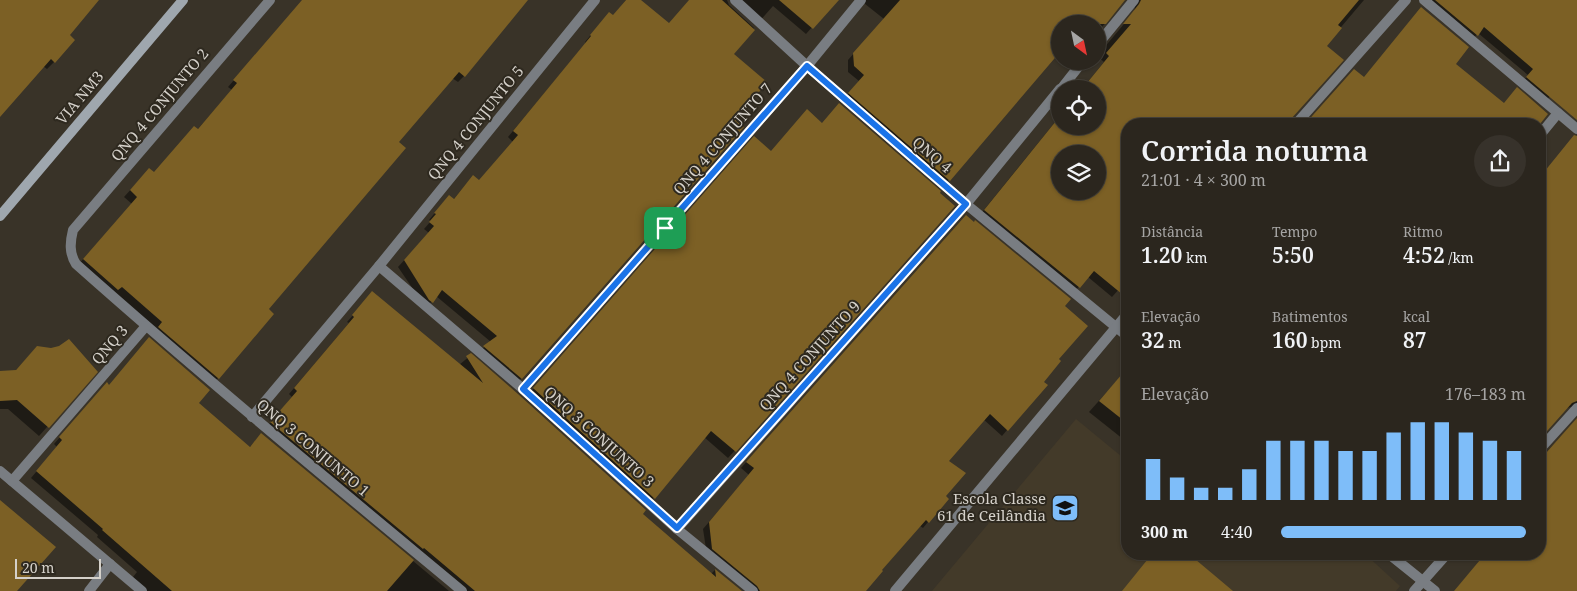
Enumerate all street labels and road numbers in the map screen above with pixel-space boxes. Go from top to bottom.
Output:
street label: QNQ 4 CONJUNTO 2 [106,44,212,165]
street label: QNQ 4 CONJUNTO 5 [423,61,528,184]
street label: VIA NM3 [51,66,107,128]
street label: QNQ 4 CONJUNTO 7 [668,78,776,198]
street label: QNQ 4 [909,132,957,177]
street label: QNQ 4 CONJUNTO 9 [754,296,864,415]
street label: QNQ 3 [87,320,132,368]
street label: QNQ 3 CONJUNTO 3 [540,381,659,491]
street label: QNQ 3 CONJUNTO 1 [253,394,374,500]

